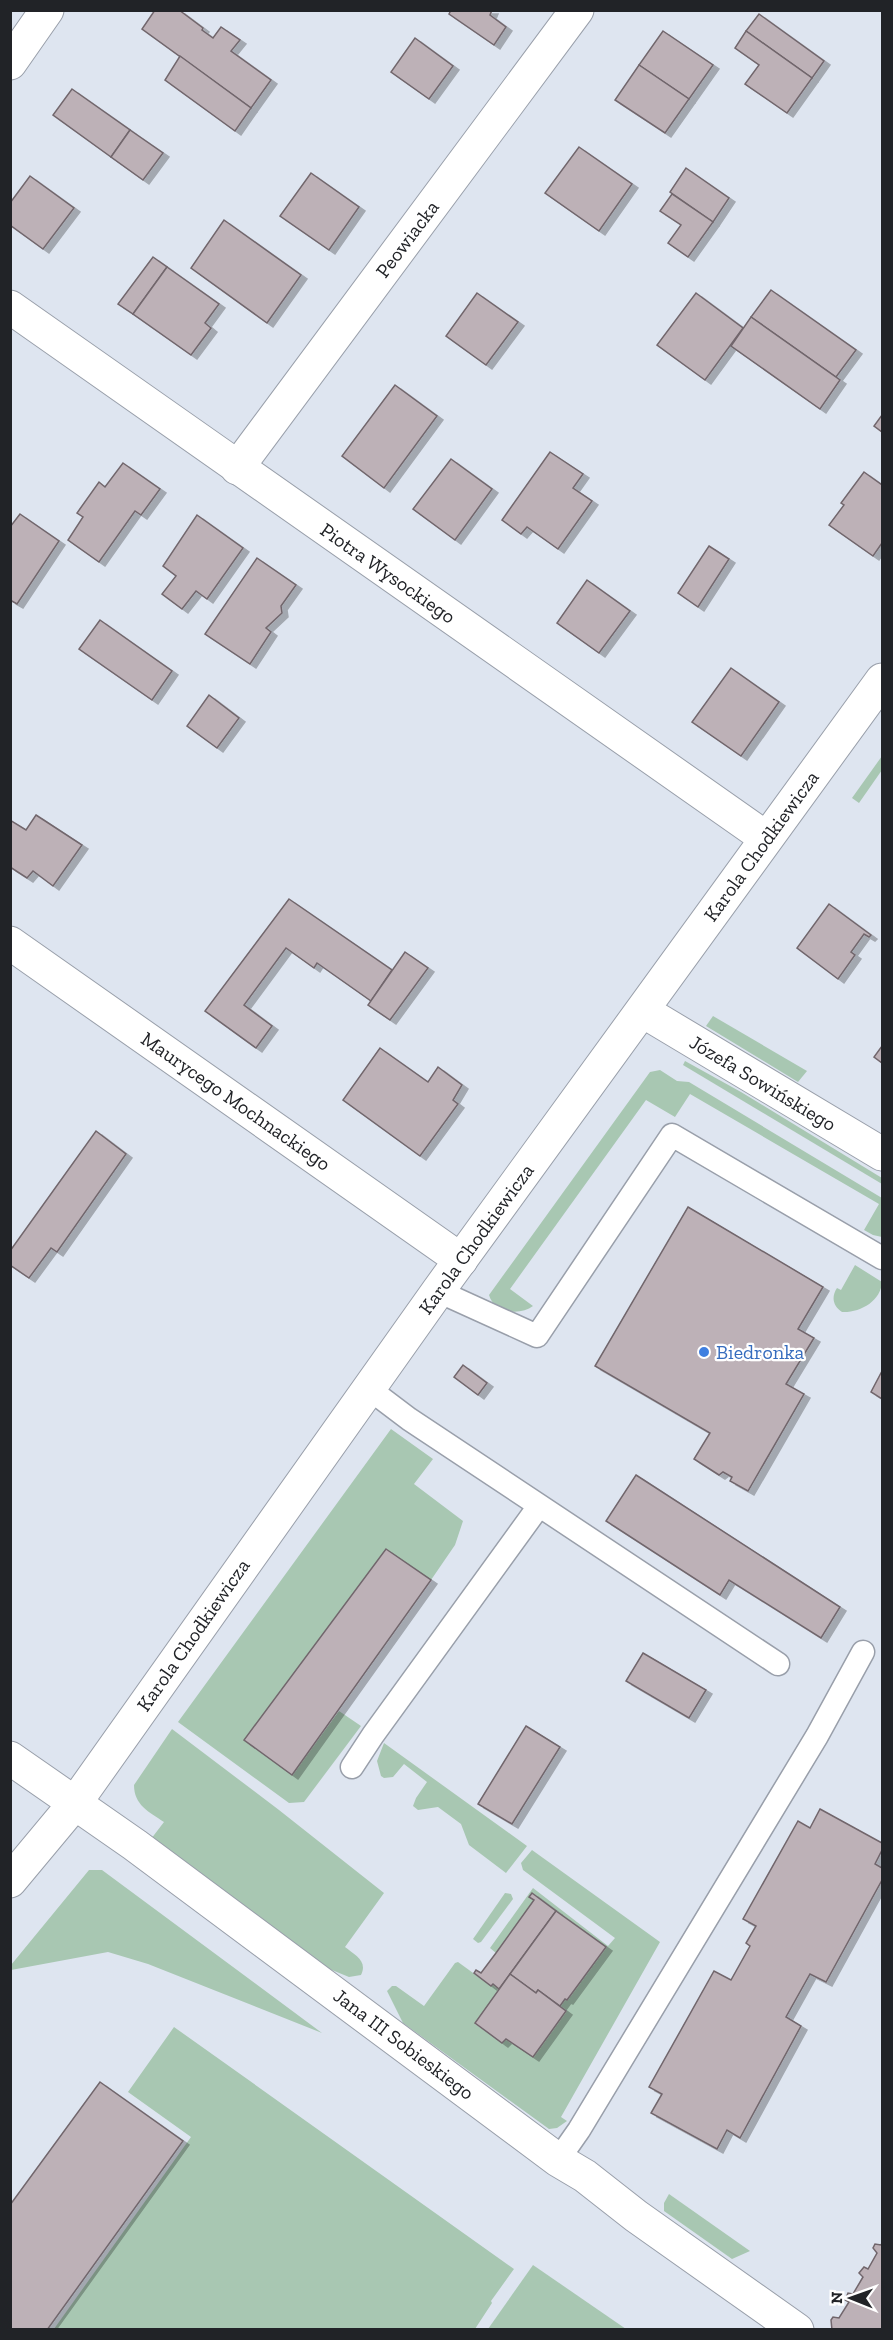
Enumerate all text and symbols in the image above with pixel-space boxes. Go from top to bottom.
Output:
street label: Peowiacka [370,195,444,282]
street label: Piotra Wysockiego [316,517,460,629]
street label: Karola Chodkiewicza [698,766,824,926]
street label: Maurycego Mochnackiego [137,1026,335,1176]
street label: Józefa Sowińskiego [685,1030,841,1136]
street label: Karola Chodkiewicza [413,1159,539,1319]
place label: Biedronka [716,1340,805,1364]
marker: Biedronka [697,1345,711,1359]
street label: Karola Chodkiewicza [131,1554,255,1716]
street label: Jana III Sobieskiego [329,1983,479,2105]
north arrow [821,2268,881,2328]
text: N [827,2291,846,2304]

